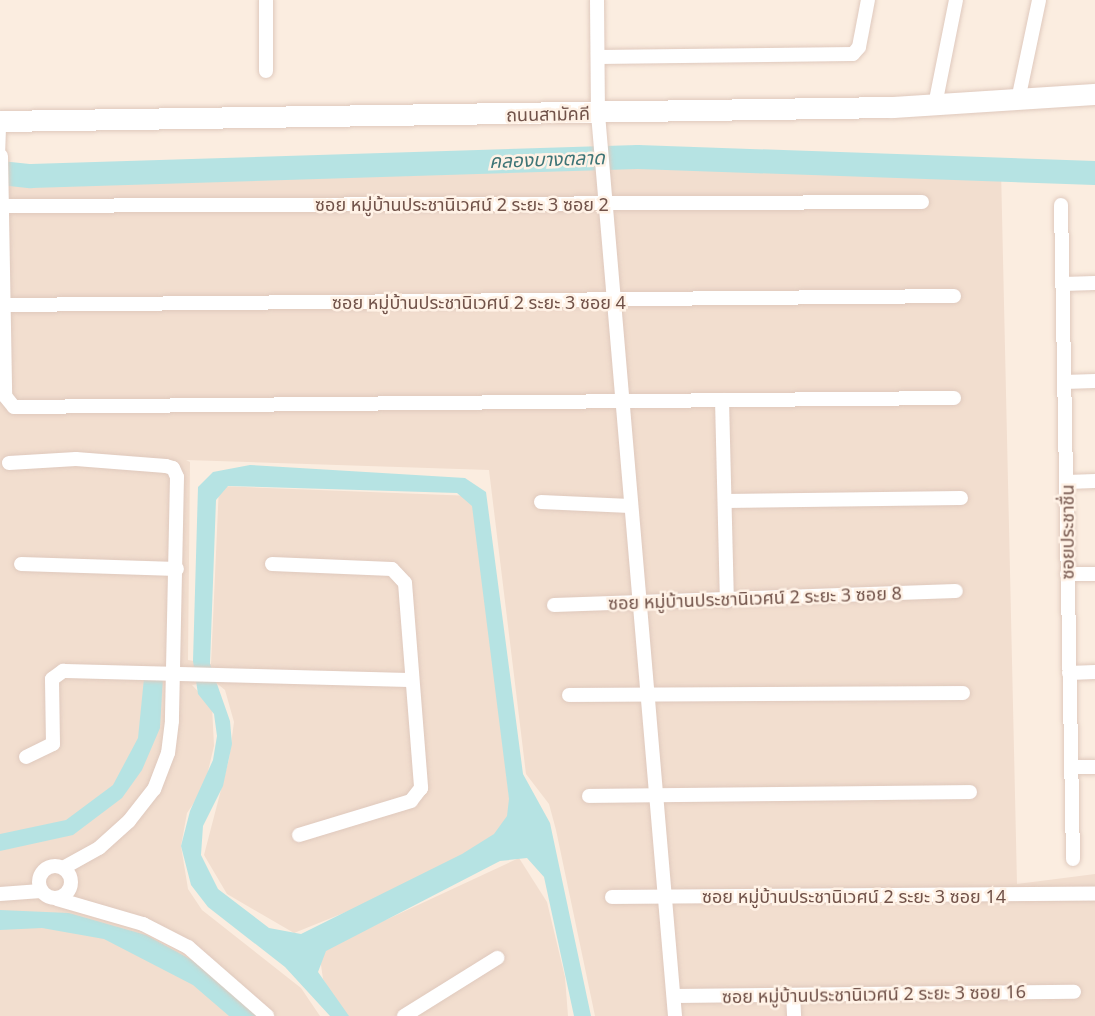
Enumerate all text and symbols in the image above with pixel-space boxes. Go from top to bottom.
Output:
street label: ถนนสามัคคี [506,102,590,126]
water label: คลองบางตลาด [489,147,605,173]
street label: ซอย หมู่บ้านประชานิเวศน์ 2 ระยะ 3 ซอย 2 [315,193,609,215]
street label: ซอย หมู่บ้านประชานิเวศน์ 2 ระยะ 3 ซอย 4 [332,291,626,313]
street label: ซอยประชาชื่น [1056,485,1078,579]
street label: ซอย หมู่บ้านประชานิเวศน์ 2 ระยะ 3 ซอย 8 [608,582,902,614]
street label: ซอย หมู่บ้านประชานิเวศน์ 2 ระยะ 3 ซอย 14 [702,885,1006,907]
street label: ซอย หมู่บ้านประชานิเวศน์ 2 ระยะ 3 ซอย 16 [722,981,1026,1007]

